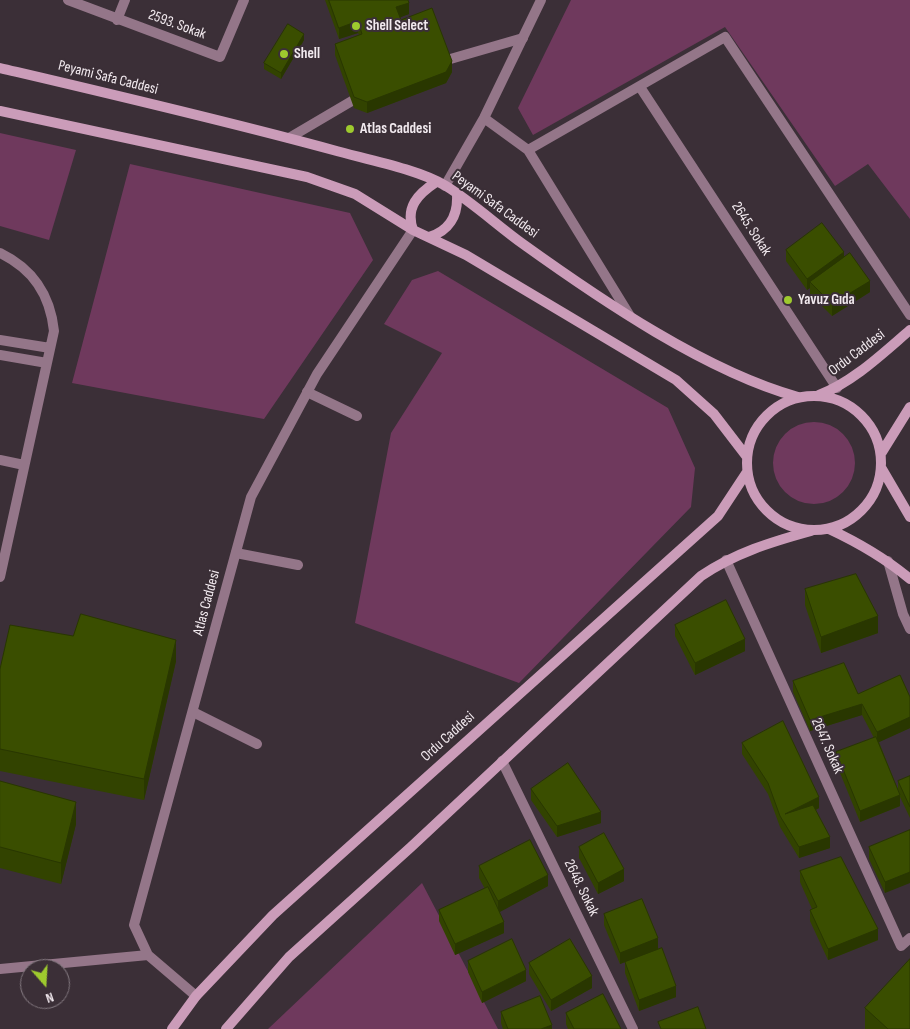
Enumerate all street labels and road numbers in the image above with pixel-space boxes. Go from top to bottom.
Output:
street label: 2593. Sokak [146,6,208,44]
street label: Peyami Safa Caddesi [56,57,160,99]
street label: Peyami Safa Caddesi [448,168,542,242]
street label: 2645. Sokak [727,199,775,259]
street label: Ordu Caddesi [825,326,889,380]
street label: Atlas Caddesi [190,568,224,638]
street label: Ordu Caddesi [417,708,479,766]
street label: 2647. Sokak [807,715,847,777]
street label: 2648. Sokak [560,857,602,919]

